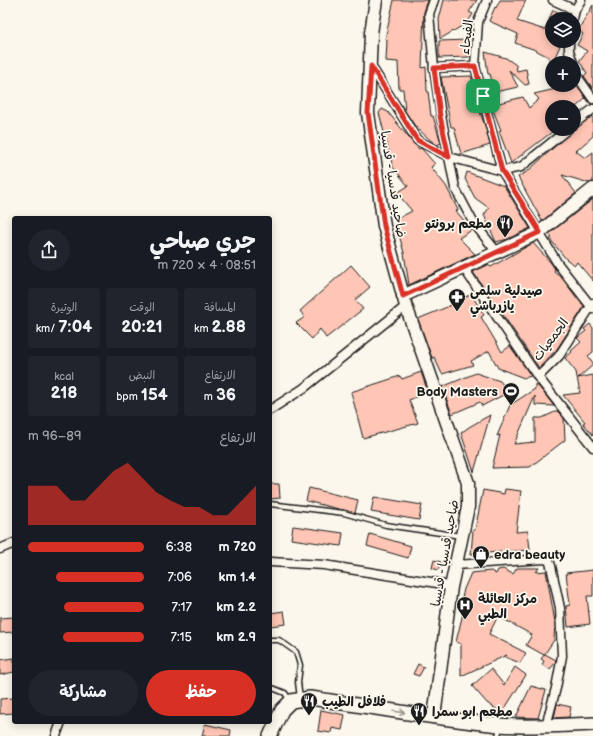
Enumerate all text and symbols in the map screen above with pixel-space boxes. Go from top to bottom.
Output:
map controls [545,12,581,136]
button: layers [545,12,581,48]
street label: الفيحاء [457,19,477,56]
button: + [545,56,581,92]
pin [466,79,500,113]
icon: arrive [472,85,494,107]
button: − [545,100,581,136]
street label: ضاحيد قدسيا - قدسيا [377,130,409,239]
restaurant icon: مطعم برونتو [495,213,515,238]
place label: مطعم برونتو [424,216,492,234]
text: جري صباحي [150,228,256,255]
button: share [28,229,70,271]
text: 08:51 · 4 × 720 m [158,257,256,273]
place label: صيدلية سلمى يازرباشي [470,283,542,318]
pharmacy icon: صيدلية سلمى يازرباشي [447,287,467,312]
text: الوتيرة [51,301,77,314]
text: الوقت [129,301,155,314]
text: المسافة [204,301,236,314]
street label: الجمعيات [530,315,572,364]
text: 7:04 [58,317,92,337]
text: 20:21 [121,317,163,337]
text: 2.88 [212,317,246,337]
text: /km [36,322,58,335]
text: km [194,322,212,335]
text: النبض [129,369,155,382]
text: الارتفاع [205,369,235,382]
text: kcal [54,370,74,383]
sports icon: Body Masters [501,381,521,406]
text: 218 [50,383,78,403]
place label: Body Masters [416,384,498,400]
text: 154 [141,385,168,405]
text: 36 [216,385,236,405]
text: bpm [116,390,141,403]
text: m [204,390,216,403]
text: 89–96 m [28,428,81,444]
text: الارتفاع [220,430,256,446]
street label: ضاحيد قدسيا - قدسيا [428,499,462,608]
text: 6:38 [166,539,192,555]
text: 720 m [219,539,256,555]
shop icon: edra beauty [471,544,491,569]
place label: edra beauty [494,547,565,563]
text: 7:06 [167,569,192,585]
text: 1.4 km [219,569,256,585]
place label: مركز العائلة الطبي [478,591,537,626]
hospital icon: مركز العائلة الطبي [455,595,475,620]
text: 7:17 [172,599,192,615]
text: 2.2 km [216,599,256,615]
text: 7:15 [171,629,192,645]
text: 2.9 km [216,629,256,645]
button: مشاركة [28,670,138,716]
button: حفظ [146,670,256,716]
restaurant icon: فلافل الطيب [299,691,319,716]
place label: فلافل الطيب [322,694,386,710]
restaurant icon: مطعم ابو سمرا [409,701,429,726]
place label: مطعم ابو سمرا [432,704,513,722]
one-way arrow [392,708,405,716]

